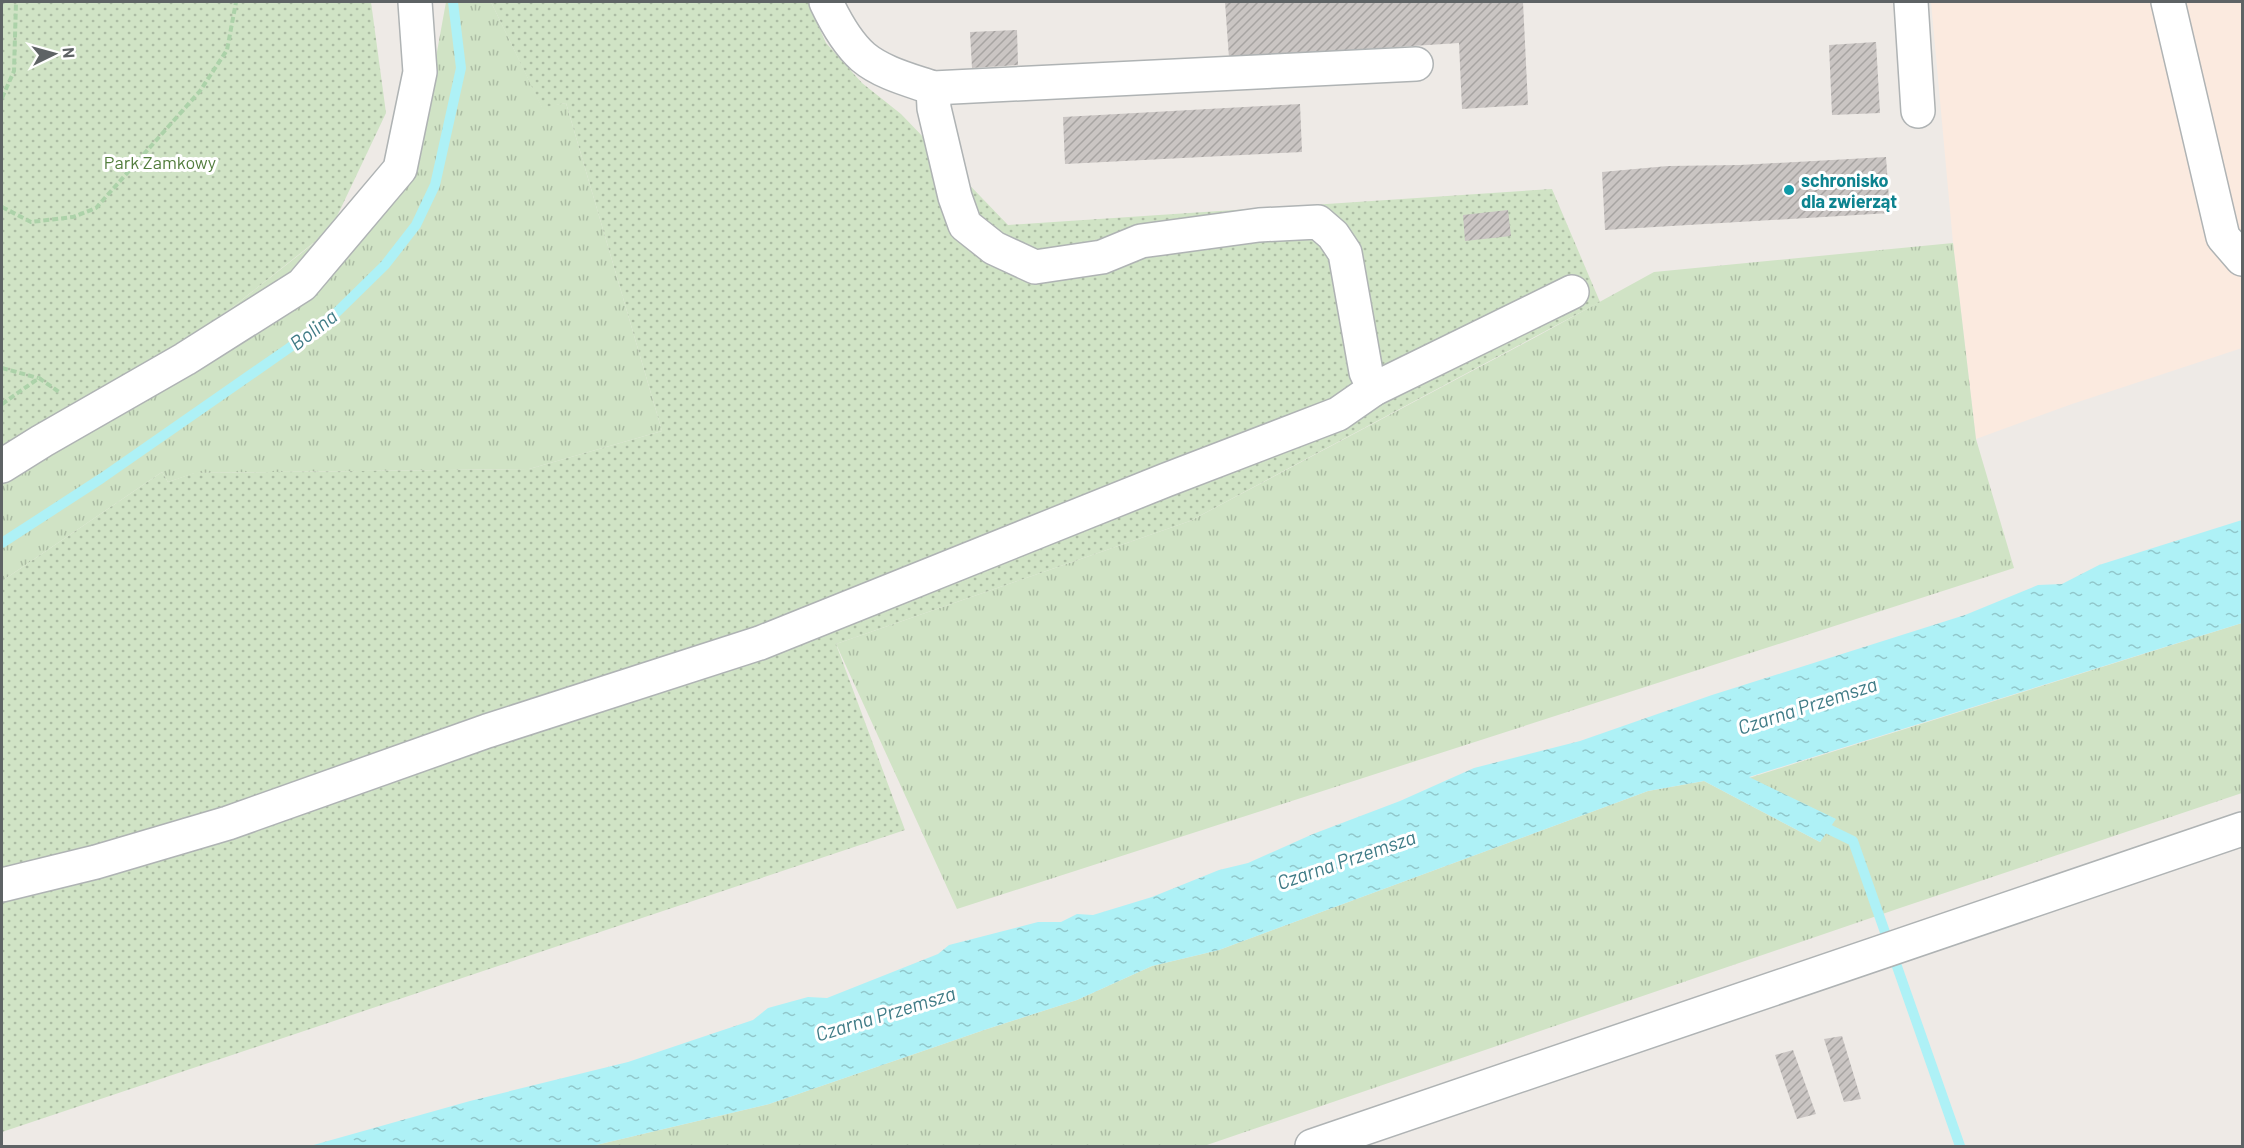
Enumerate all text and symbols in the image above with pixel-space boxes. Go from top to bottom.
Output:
north arrow [24,24,84,84]
text: N [60,47,79,59]
park label: Park Zamkowy [104,151,216,173]
place label: schronisko dla zwierząt [1801,169,1897,212]
marker: schronisko dla zwierząt [1782,183,1796,197]
water label: Bolina [285,303,341,355]
water label: Czarna Przemsza [1734,671,1880,739]
water label: Czarna Przemsza [1273,824,1419,894]
water label: Czarna Przemsza [812,980,958,1046]

